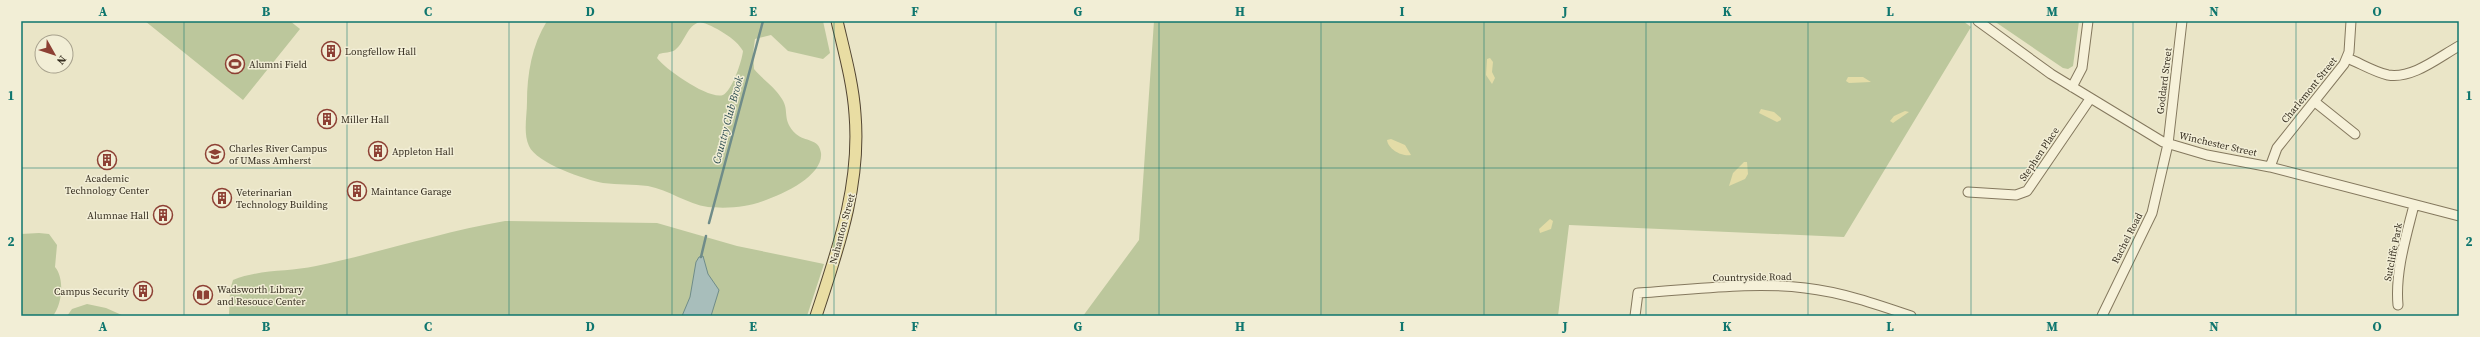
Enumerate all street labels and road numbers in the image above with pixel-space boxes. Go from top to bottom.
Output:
street label: Goddard Street [2153,46,2175,115]
street label: Charlemont Street [2278,54,2340,126]
street label: Stephen Place [2016,125,2062,183]
street label: Winchester Street [2178,129,2259,159]
street label: Nahanton Street [826,192,858,266]
street label: Rachel Road [2109,210,2146,266]
street label: Sutcliffe Park [2381,221,2405,282]
street label: Countryside Road [1712,270,1792,284]

